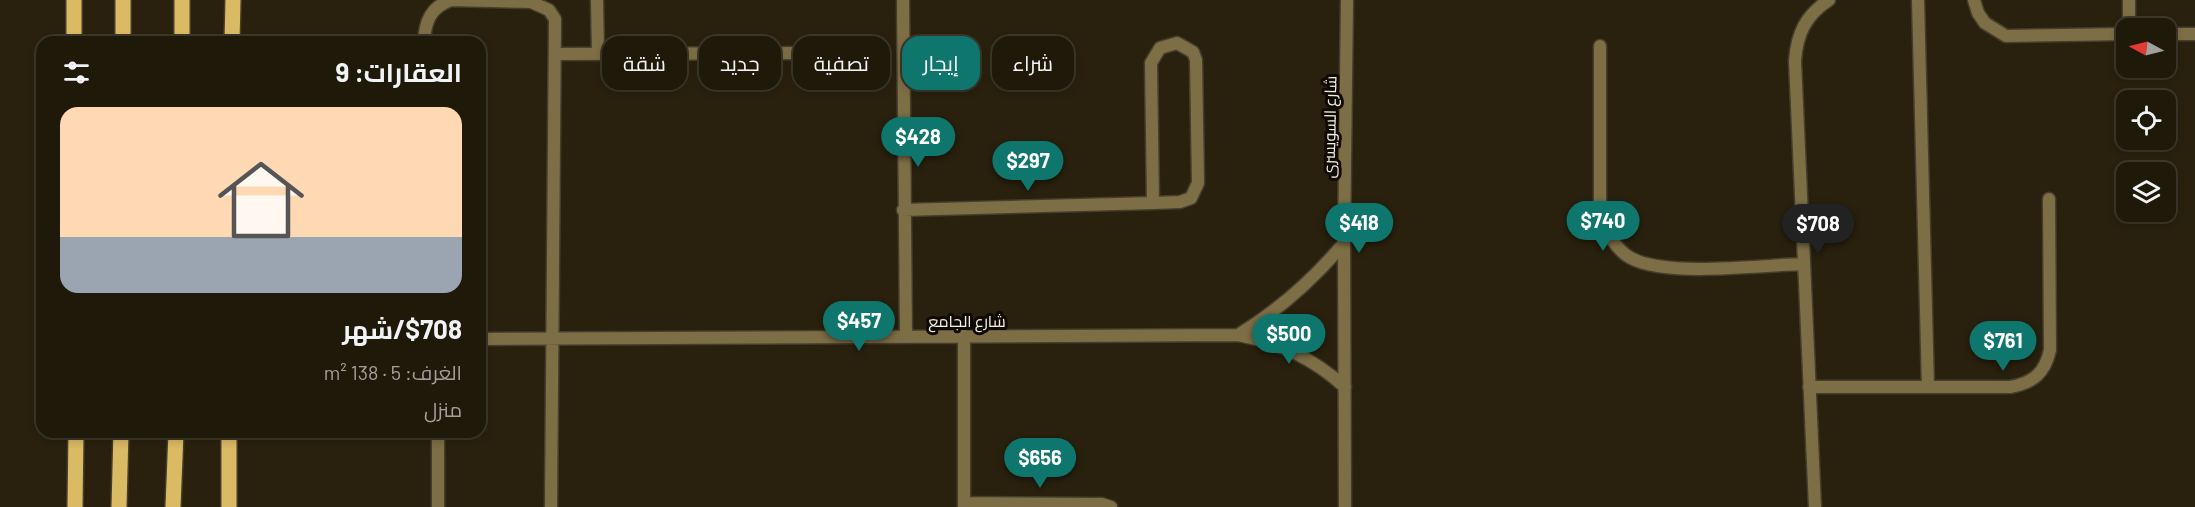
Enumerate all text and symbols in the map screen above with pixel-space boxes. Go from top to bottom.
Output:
north arrow [2116,18,2176,78]
map controls [2116,18,2176,222]
chip: شقة [602,36,687,90]
chip: جديد [699,36,781,90]
chip: تصفية [793,36,890,90]
chip: إيجار [902,36,980,90]
chip: شراء [992,36,1074,90]
icon: filters [60,56,93,89]
text: العقارات: 9 [335,56,462,87]
street label: شارع السويسرى [1319,75,1342,179]
button: locate [2116,90,2176,150]
pin: $428 [882,117,954,168]
text: $428 [895,124,941,148]
pin: $297 [992,141,1064,192]
icon: home [207,146,315,254]
text: $297 [1006,148,1050,172]
button: layers [2116,162,2176,222]
pin: $740 [1567,201,1639,252]
pin: $418 [1323,203,1395,254]
pin: $708 [1782,204,1854,255]
text: $740 [1581,208,1625,232]
text: $418 [1339,210,1379,234]
text: $708 [1796,211,1840,235]
pin: $457 [823,301,895,352]
text: $457 [837,308,881,332]
street label: شارع الجامع [928,311,1006,333]
text: $708/شهر [342,313,462,344]
pin: $500 [1253,314,1325,365]
text: $500 [1266,321,1312,345]
pin: $761 [1967,321,2039,372]
text: $761 [1983,328,2023,352]
text: الغرف: 5 · 138 m² [324,360,462,384]
text: منزل [424,397,462,421]
pin: $656 [1004,438,1076,489]
text: $656 [1018,445,1062,469]

